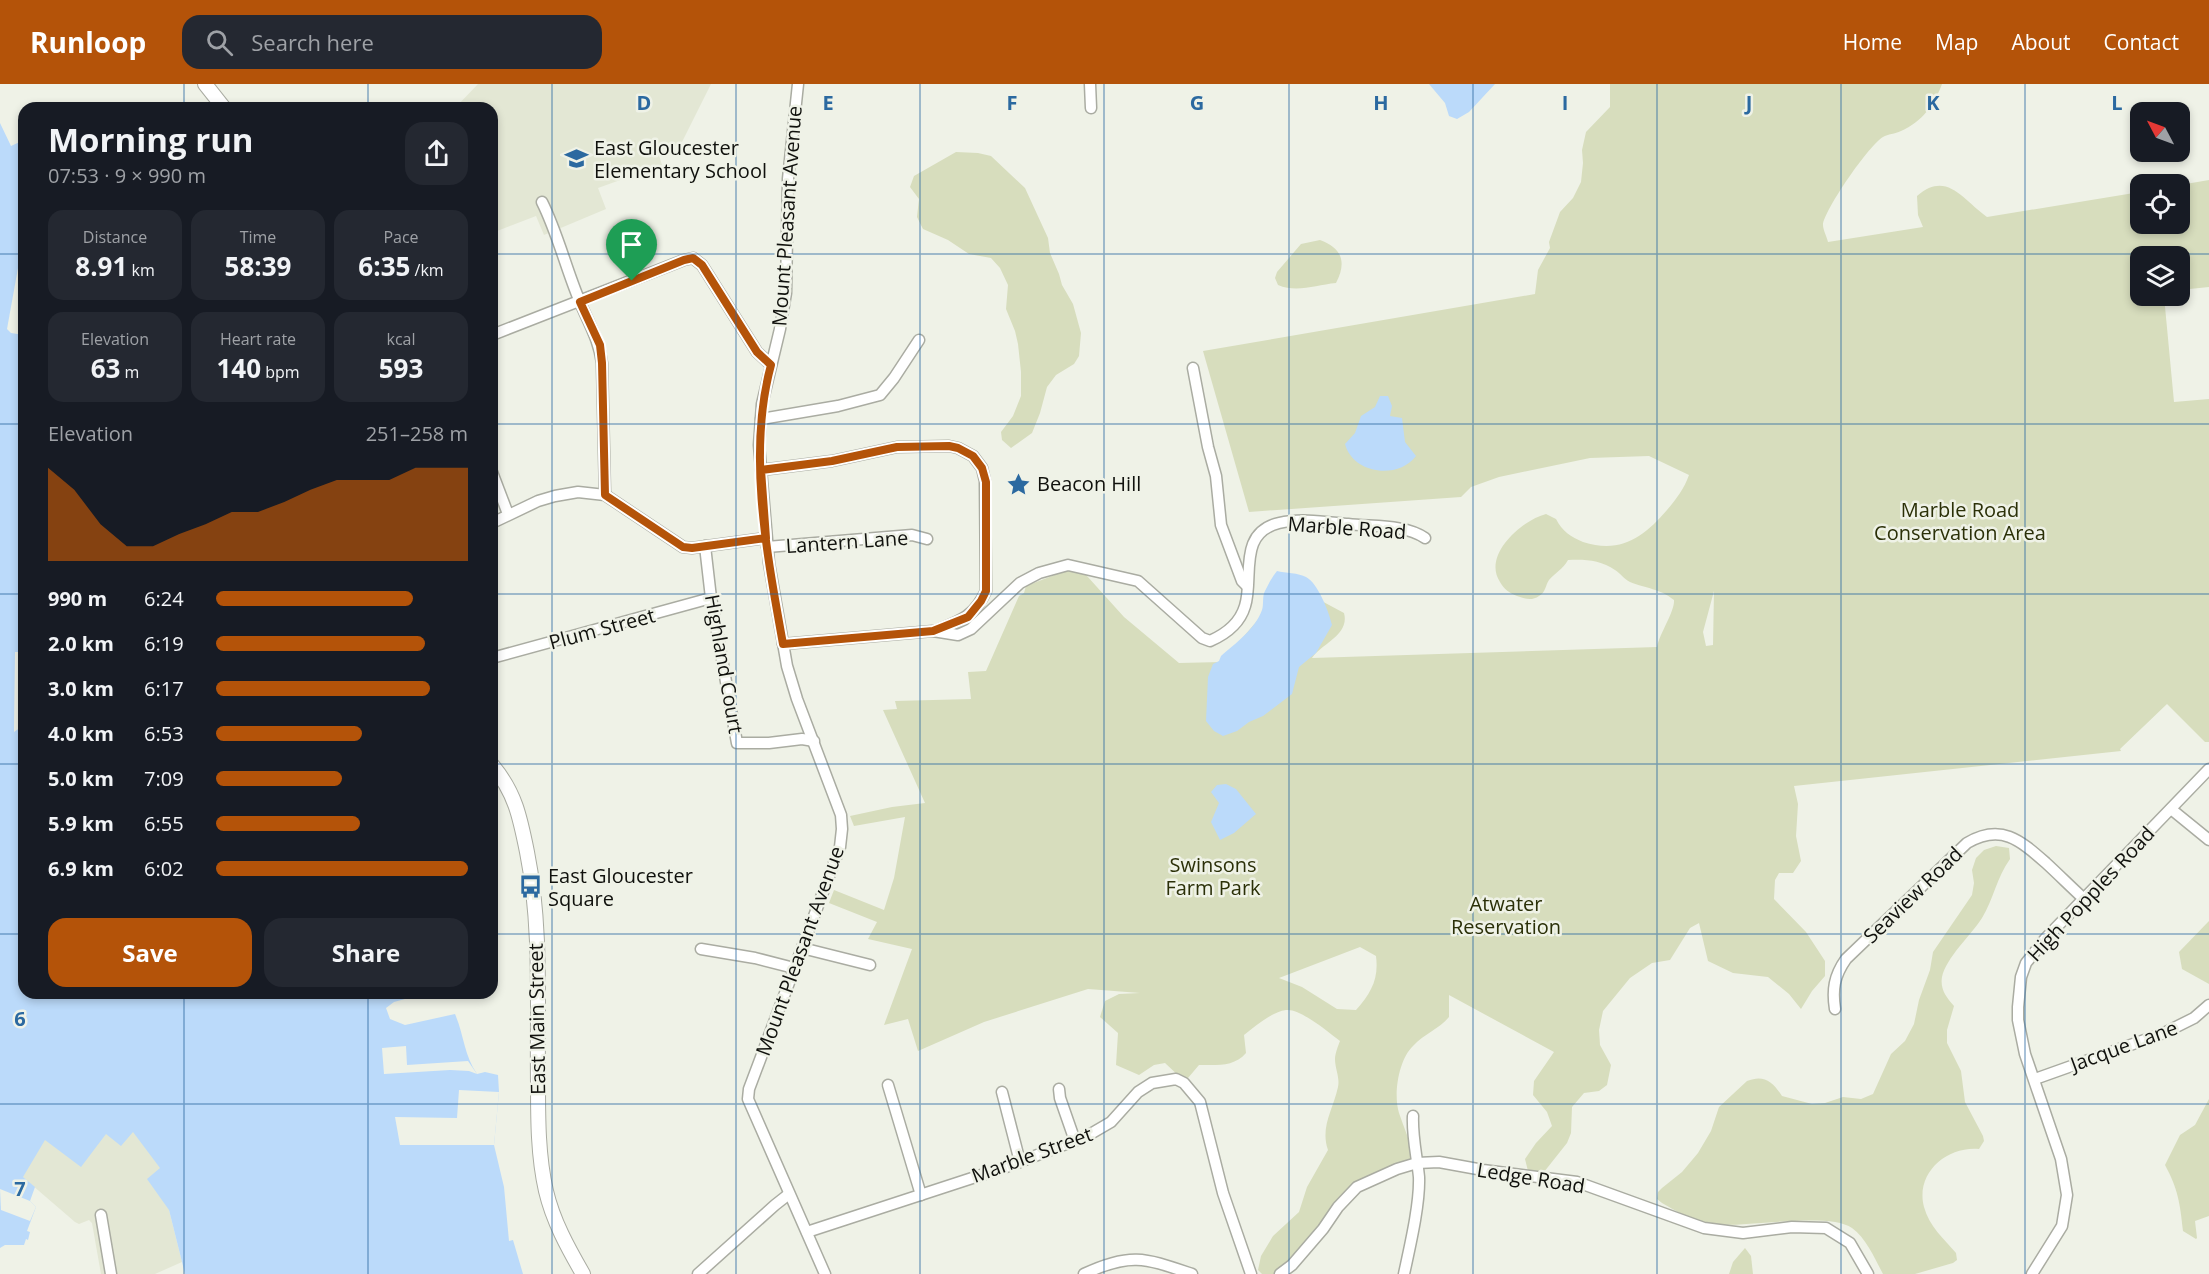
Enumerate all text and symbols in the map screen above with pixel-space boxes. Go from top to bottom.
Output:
search box [182,15,602,69]
text: Runloop [30,23,146,61]
icon: search [203,26,236,59]
text: Search here [251,27,374,57]
text: Home [1843,28,1902,56]
text: Map [1935,28,1978,56]
text: About [2011,28,2071,56]
text: Contact [2104,28,2179,56]
text: D [637,89,651,116]
text: E [822,89,834,116]
text: F [1007,89,1017,116]
text: G [1190,89,1204,116]
text: H [1373,89,1389,116]
text: I [1562,89,1568,116]
text: J [1744,89,1752,116]
text: K [1926,89,1940,116]
text: L [2111,89,2123,116]
north arrow [2130,102,2190,162]
map controls [2130,102,2190,306]
street label: Mount Pleasant Avenue [765,105,808,327]
text: Morning run [48,117,254,162]
button: share [405,122,468,185]
place label: East Gloucester Elementary School [594,134,767,184]
school or university icon: East Gloucester Elementary School [563,146,589,172]
text: 07:53 · 9 × 990 m [48,162,206,189]
button: locate [2130,174,2190,234]
pin [606,219,657,281]
text: Distance [83,226,147,248]
text: Time [240,226,276,248]
text: Pace [383,226,419,248]
icon: arrive [615,228,648,261]
button: layers [2130,246,2190,306]
text: 8.91 [75,248,127,284]
text: 58:39 [225,248,291,284]
text: 6:35 [358,248,410,284]
text: km [127,259,155,281]
text: /km [410,259,444,281]
text: Elevation [81,328,149,350]
text: Heart rate [220,328,296,350]
text: kcal [387,328,416,350]
text: 63 [91,350,120,386]
text: 140 [216,350,261,386]
text: 593 [379,350,423,386]
text: m [120,361,139,383]
text: bpm [261,361,300,383]
text: Elevation [48,420,133,447]
text: 251–258 m [366,420,468,447]
place label: Beacon Hill [1037,470,1141,497]
place icon: Beacon Hill [1006,471,1032,497]
park label: Marble Road Conservation Area [1874,496,2046,546]
street label: Marble Road [1287,510,1407,545]
street label: Lantern Lane [785,524,909,559]
text: 990 m [48,585,107,612]
text: 6:24 [144,585,184,612]
street label: Highland Court [699,592,750,736]
street label: Plum Street [546,601,658,656]
text: 2.0 km [48,630,114,657]
text: 6:19 [144,630,184,657]
text: 3.0 km [48,675,114,702]
text: 6:17 [144,675,184,702]
text: 4.0 km [48,720,114,747]
text: 6:53 [144,720,184,747]
text: 5.0 km [48,765,114,792]
text: 7:09 [144,765,184,792]
text: 5.9 km [48,810,114,837]
text: 6:55 [144,810,184,837]
street label: High Popples Road [2021,820,2160,967]
street label: Seaview Road [1857,840,1968,949]
street label: Mount Pleasant Avenue [749,842,850,1059]
park label: Swinsons Farm Park [1165,851,1261,901]
text: 6.9 km [48,855,114,882]
text: 6:02 [144,855,184,882]
place label: East Gloucester Square [548,862,693,912]
bus stop icon: East Gloucester Square [517,874,543,900]
park label: Atwater Reservation [1451,890,1561,940]
button: Save [48,918,252,987]
button: Share [264,918,468,987]
street label: East Main Street [522,943,551,1095]
text: 6 [14,1005,26,1032]
street label: Jacque Lane [2065,1014,2181,1078]
street label: Marble Street [968,1120,1096,1189]
street label: Ledge Road [1475,1156,1587,1199]
text: 7 [14,1175,26,1202]

